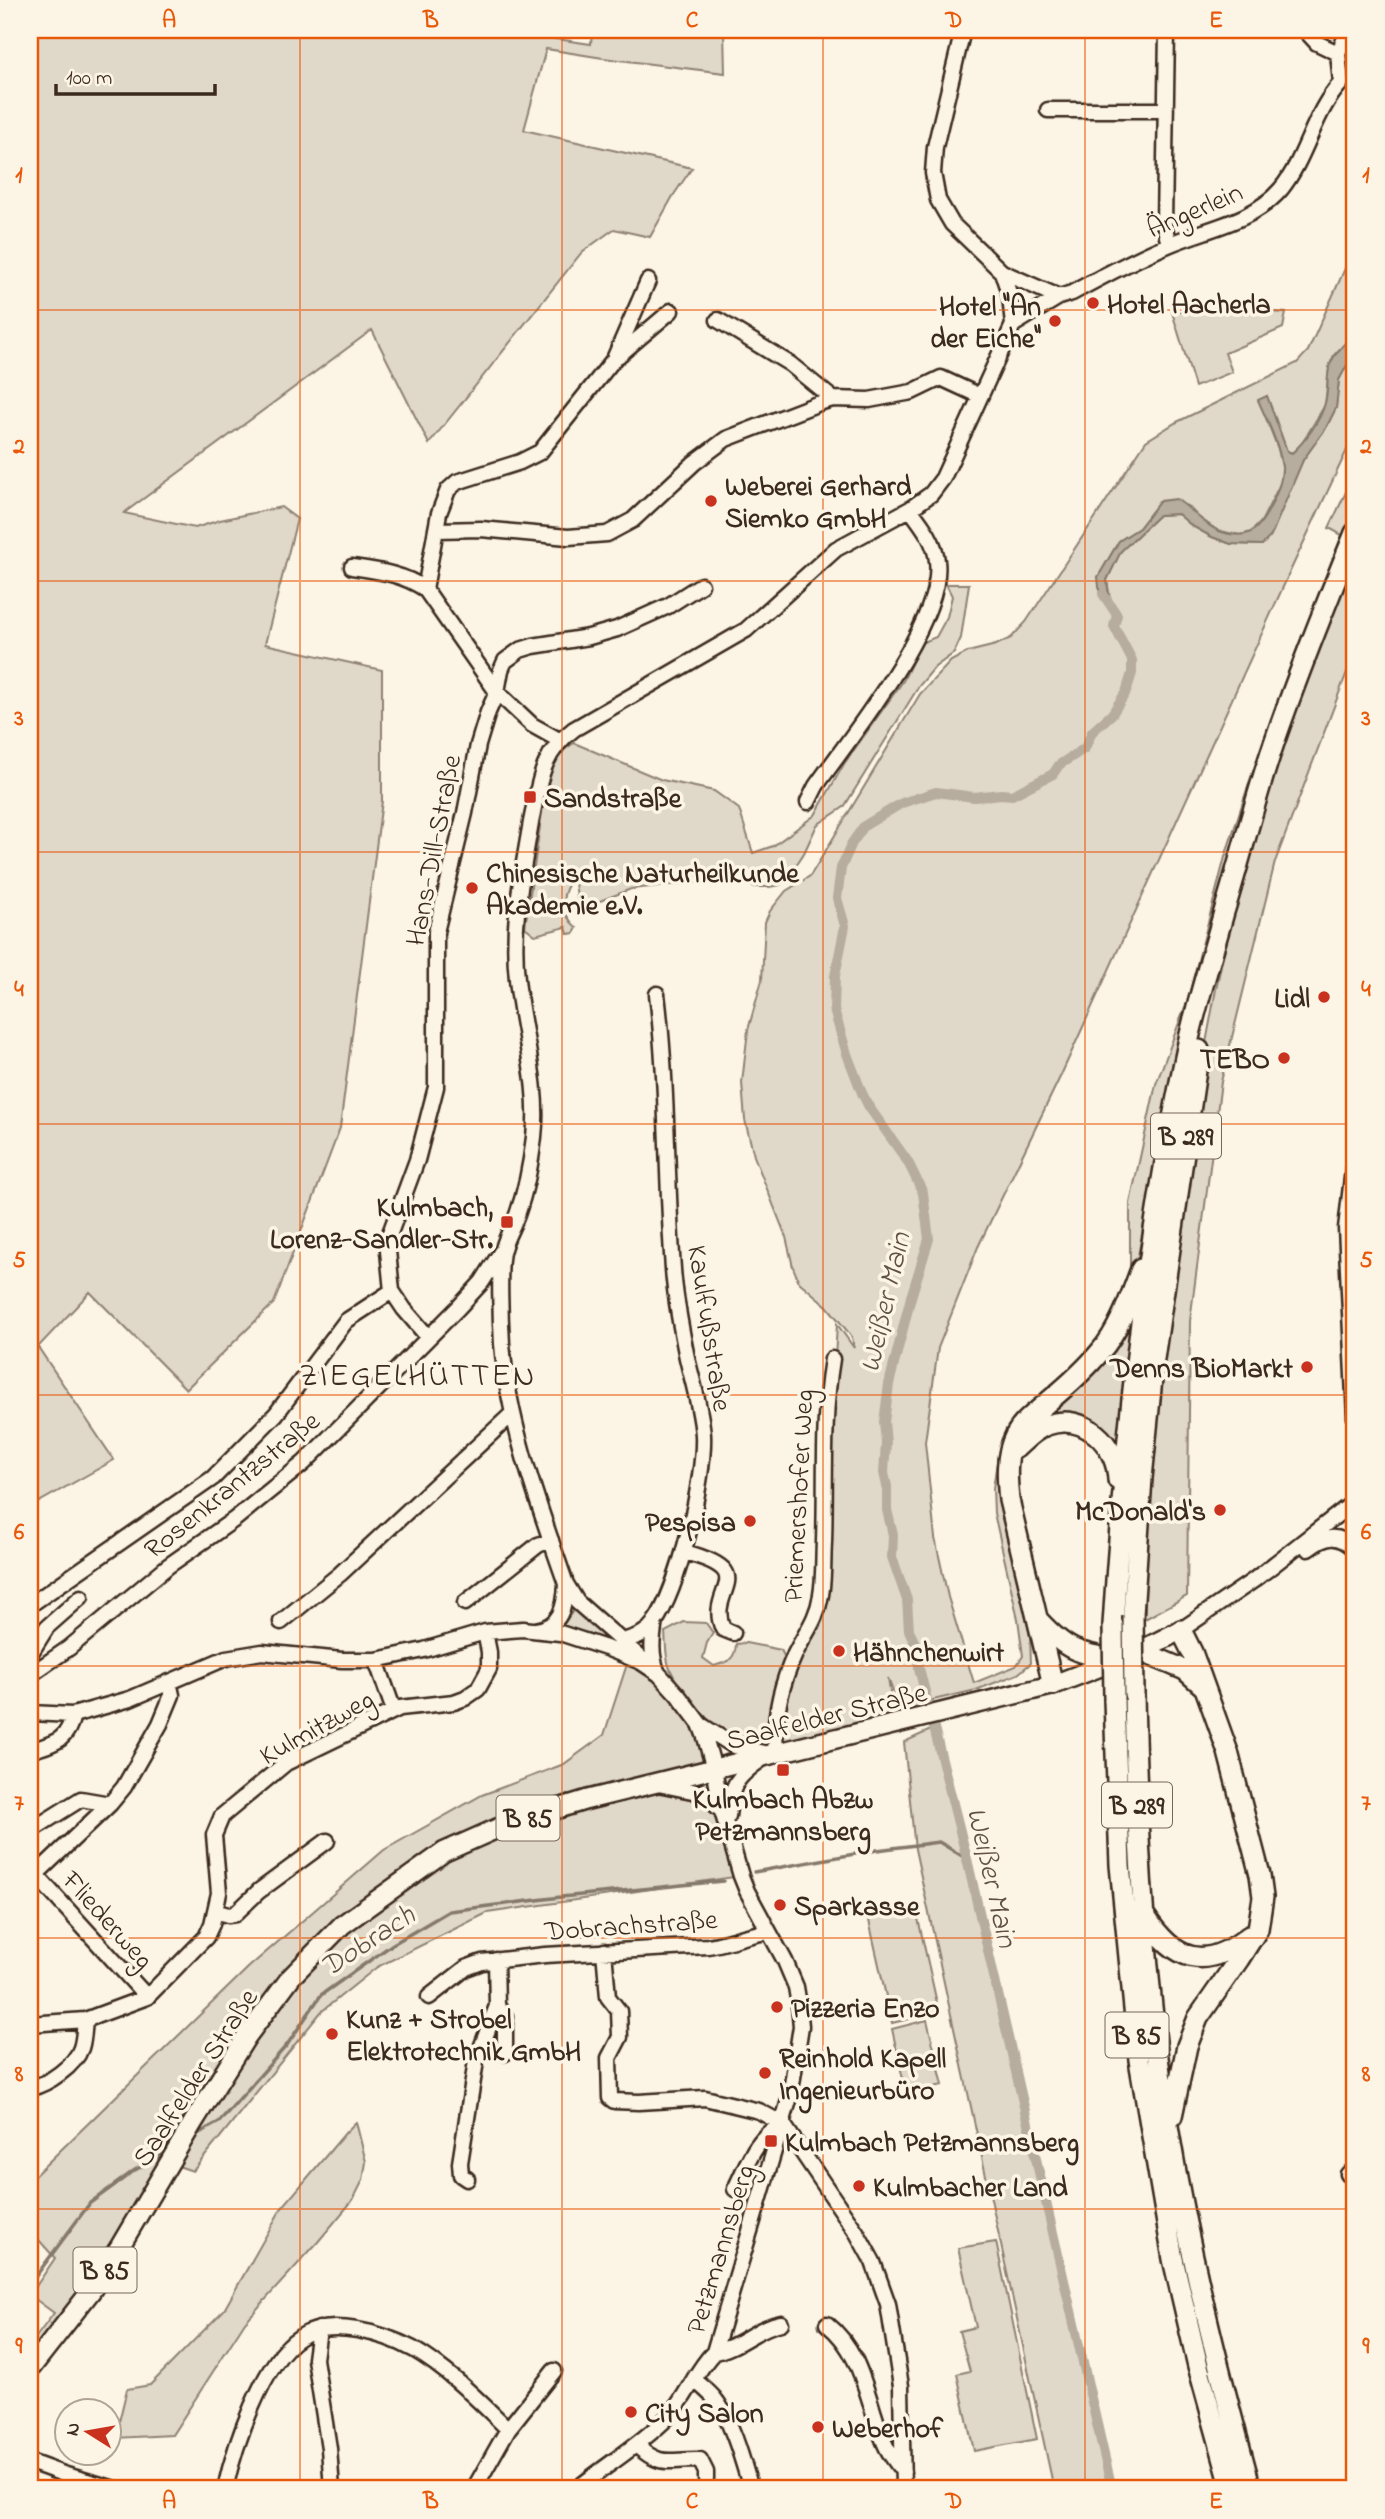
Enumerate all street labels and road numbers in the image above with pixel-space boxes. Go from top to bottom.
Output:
street label: Ängerlein [1141,174,1250,251]
street label: Hans-Dill-Straße [397,751,474,950]
road number: B 289 [1151,1114,1221,1158]
street label: Kaulfußstraße [674,1243,741,1415]
street label: Priemershofer Weg [774,1388,827,1604]
street label: Rosenkrantzstraße [136,1402,331,1571]
street label: Saalfelder Straße [722,1674,932,1763]
street label: Kulmitzweg [253,1681,383,1777]
road number: B 289 [1102,1782,1172,1828]
road number: B 85 [496,1796,560,1840]
street label: Fliederweg [50,1862,162,1980]
street label: Dobrachstraße [542,1901,720,1954]
street label: Saalfelder Straße [124,1981,270,2176]
road number: B 85 [1106,2012,1168,2058]
street label: Petzmannsberg [677,2160,768,2340]
road number: B 85 [74,2248,136,2292]

